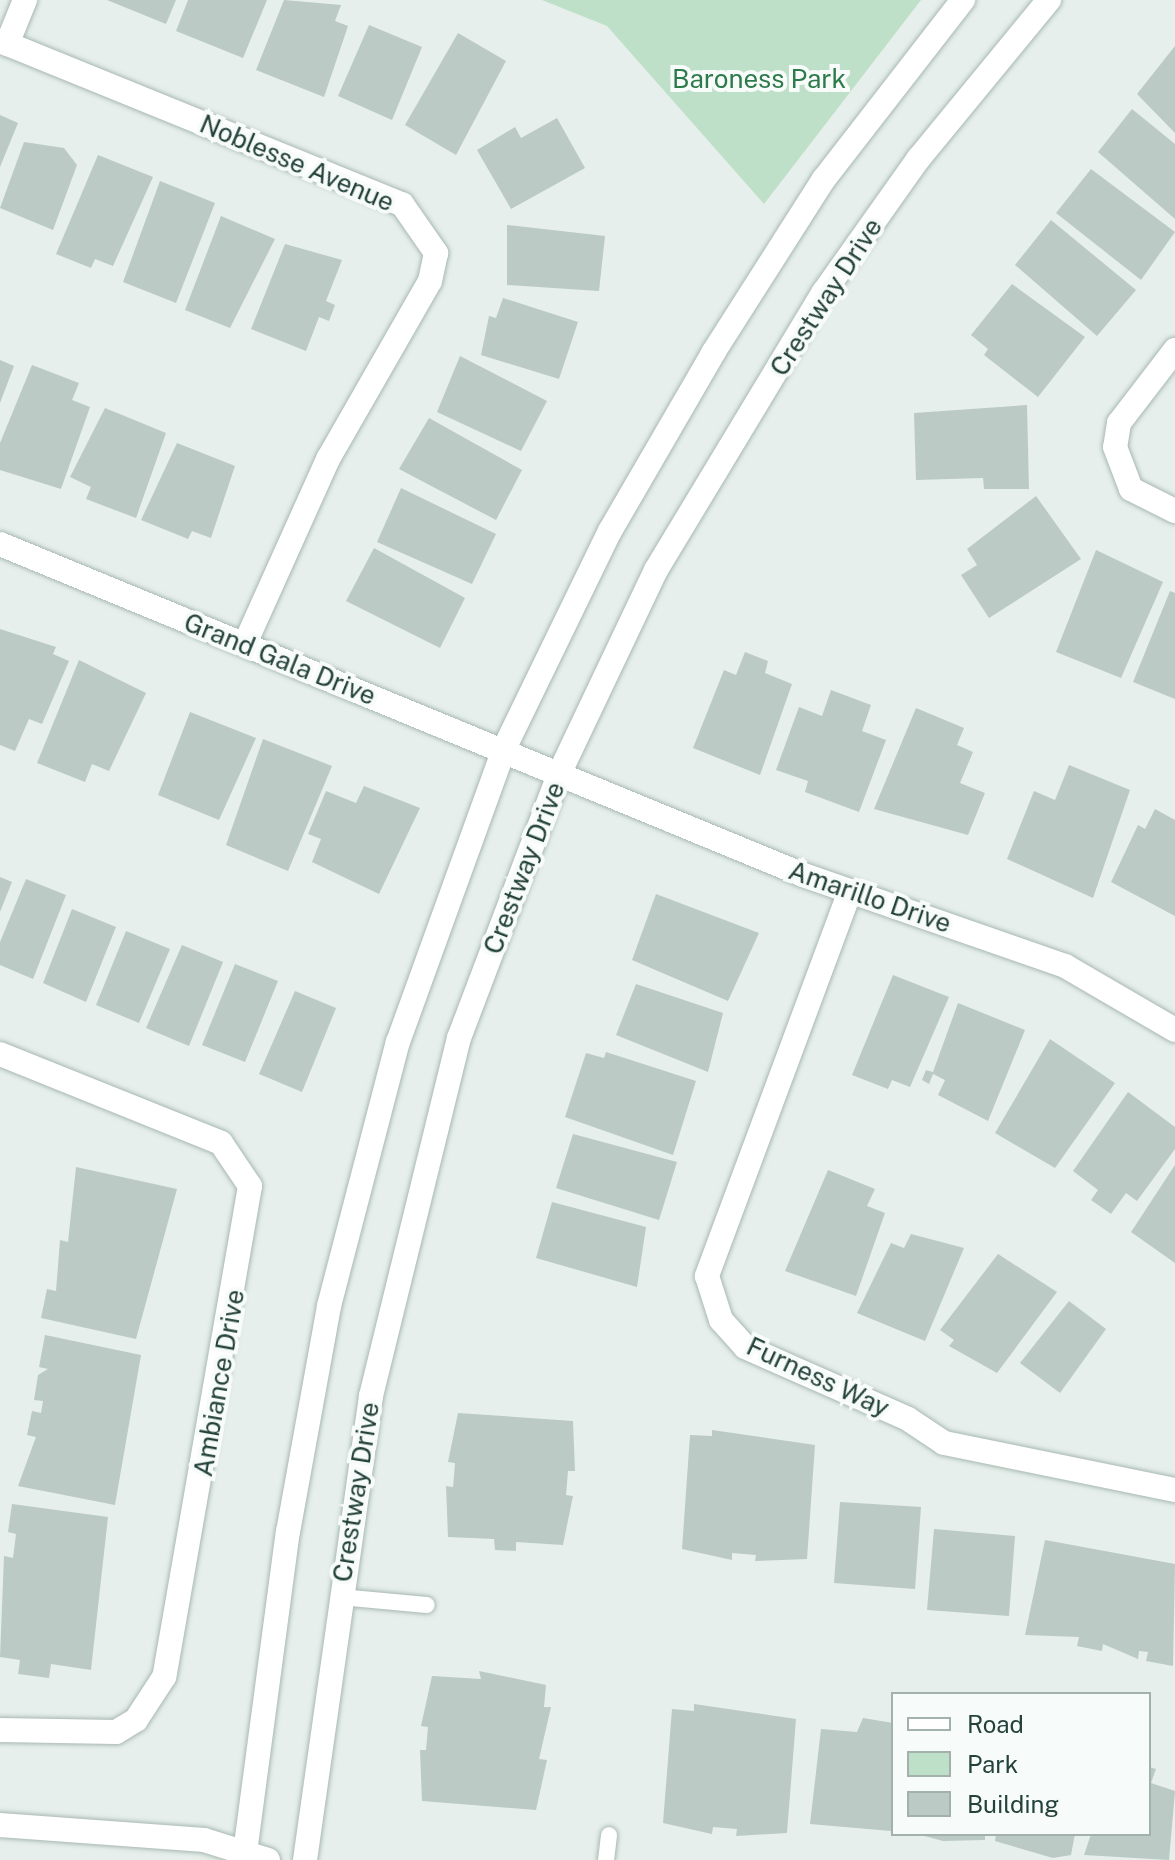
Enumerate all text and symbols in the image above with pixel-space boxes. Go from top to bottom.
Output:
park label: Baroness Park [672,63,846,95]
street label: Noblesse Avenue [195,108,399,218]
street label: Crestway Drive [763,212,889,382]
street label: Grand Gala Drive [180,606,380,712]
street label: Crestway Drive [477,778,571,958]
street label: Amarillo Drive [785,855,955,939]
street label: Ambiance Drive [187,1287,251,1479]
street label: Furness Way [741,1330,895,1424]
street label: Crestway Drive [326,1400,386,1584]
legend [891,1692,1151,1836]
text: Road [967,1710,1024,1738]
text: Park [967,1750,1018,1778]
text: Building [967,1790,1059,1818]

